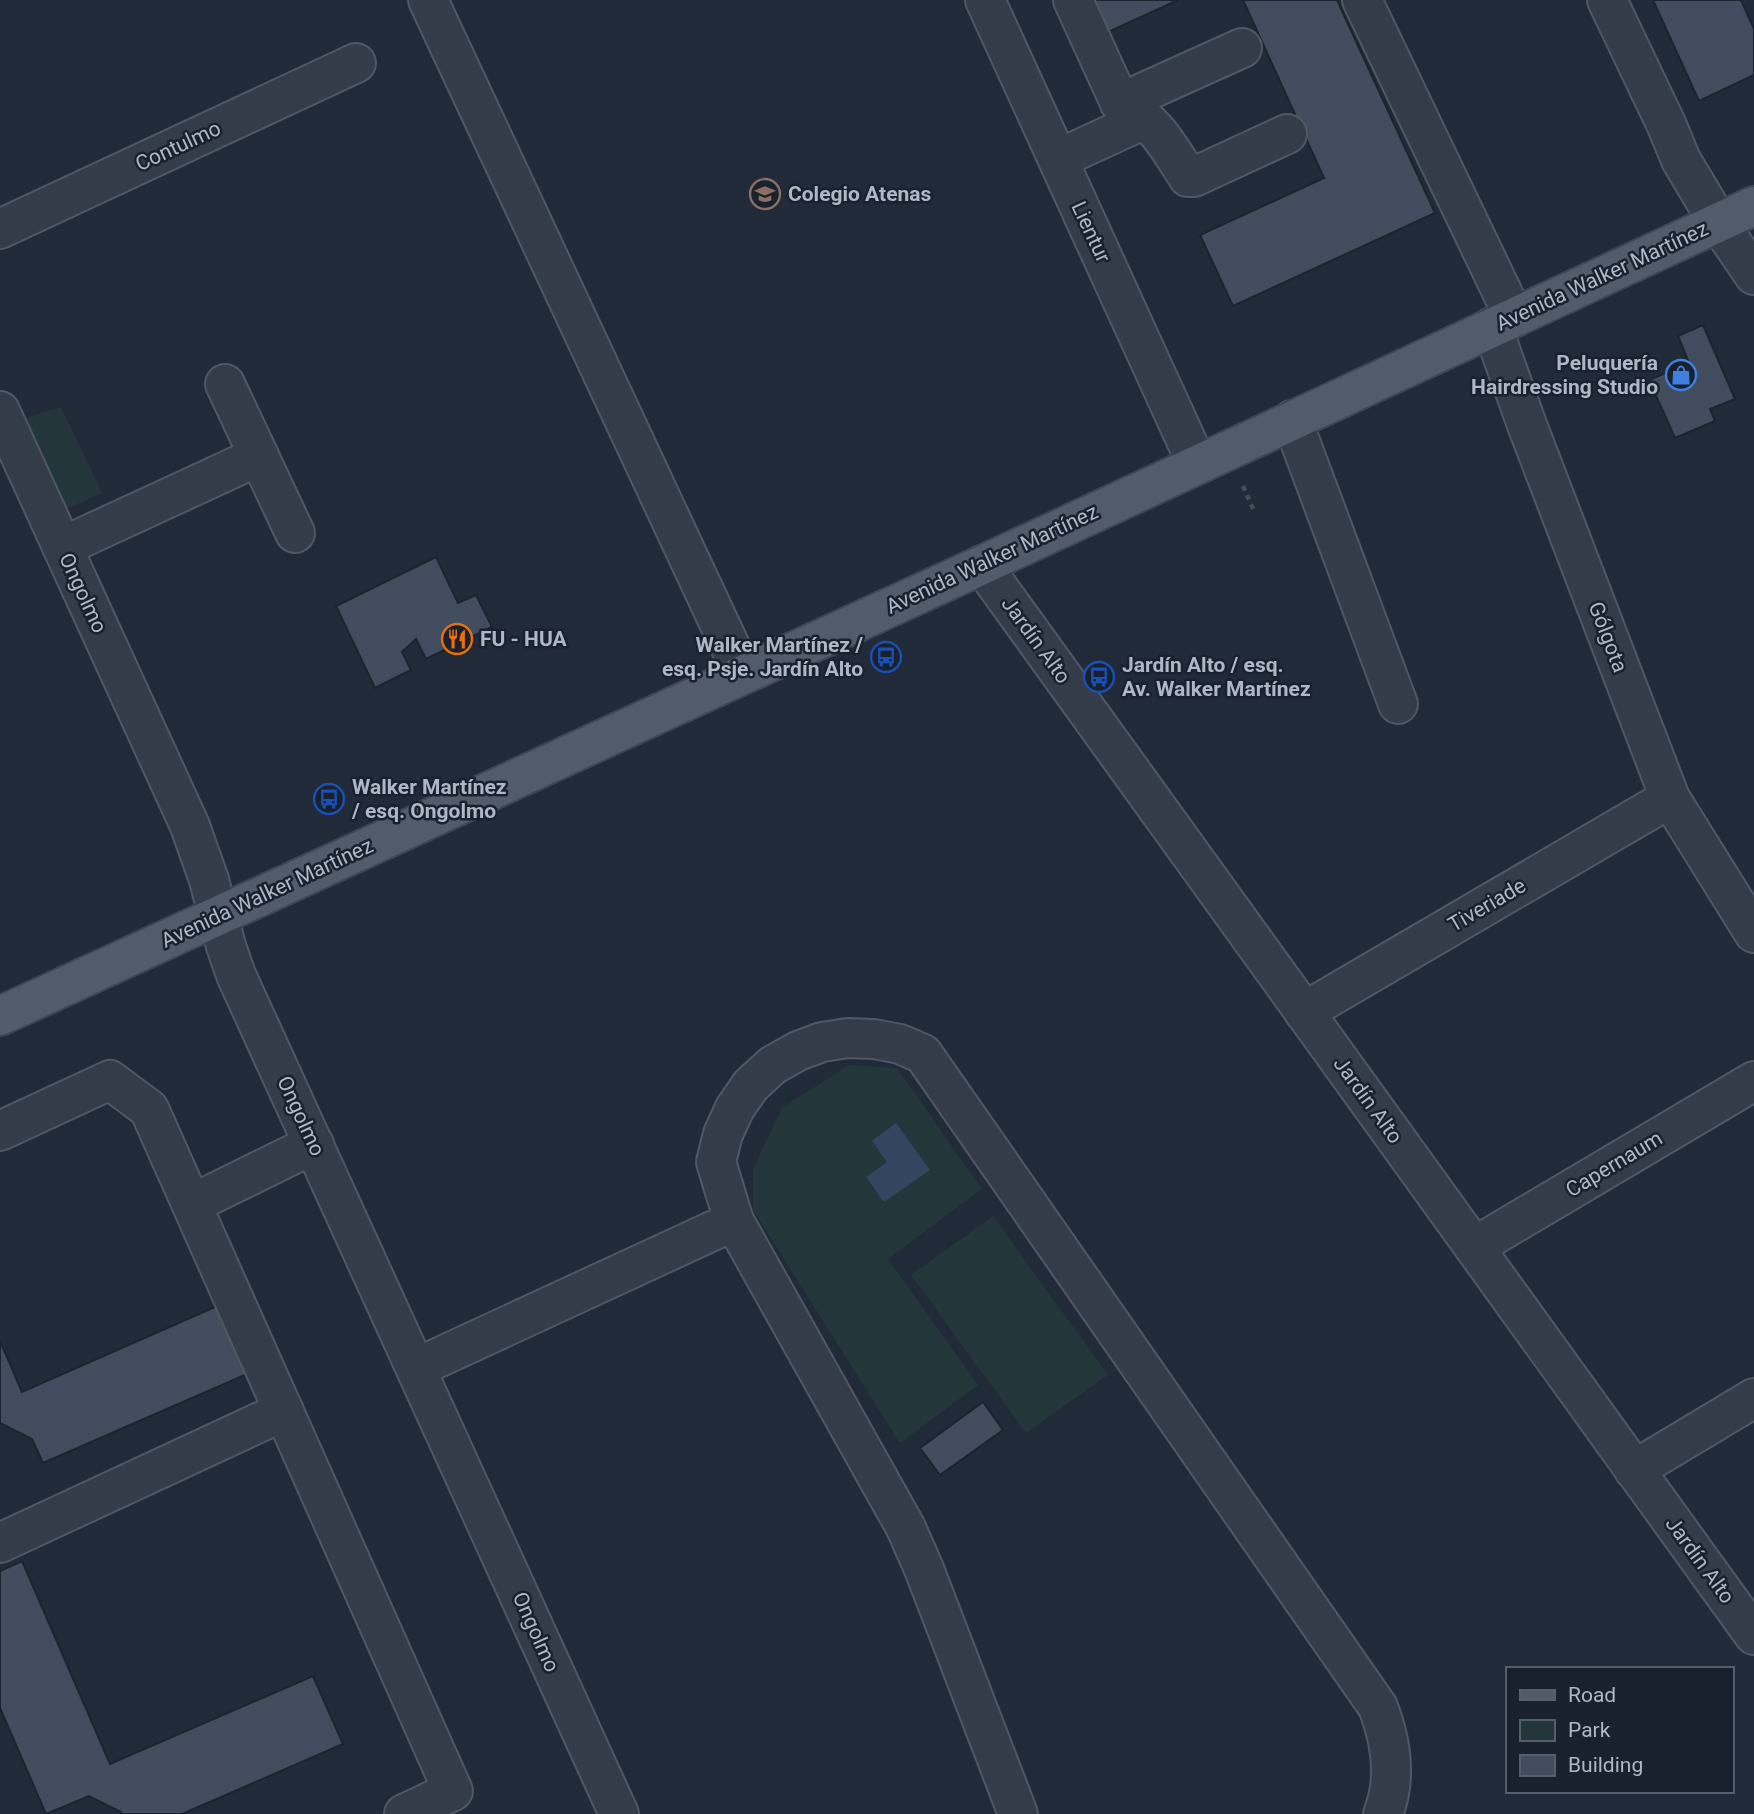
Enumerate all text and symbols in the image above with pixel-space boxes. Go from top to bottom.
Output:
street label: Contulmo [132,116,224,176]
school or university icon: Colegio Atenas [748,177,782,211]
place label: Colegio Atenas [788,182,932,206]
street label: Lientur [1066,198,1116,266]
street label: Avenida Walker Martínez [1492,216,1712,336]
place label: Peluquería Hairdressing Studio [1471,351,1658,399]
shop icon: Peluquería Hairdressing Studio [1664,358,1698,392]
street label: Avenida Walker Martínez [882,499,1102,619]
street label: Ongolmo [54,549,112,637]
street label: Jardín Alto [997,592,1075,688]
street label: Gólgota [1584,598,1632,676]
restaurant icon: FU - HUA [440,622,474,656]
place label: FU - HUA [480,627,568,651]
place label: Walker Martínez / esq. Psje. Jardín Alto [662,633,863,681]
bus stop icon: Walker Martínez / esq. Psje. Jardín Alto [869,640,903,674]
place label: Jardín Alto / esq. Av. Walker Martínez [1122,653,1311,701]
bus stop icon: Jardín Alto / esq. Av. Walker Martínez [1082,660,1116,694]
place label: Walker Martínez / esq. Ongolmo [351,775,507,823]
bus stop icon: Walker Martínez / esq. Ongolmo [312,782,346,816]
street label: Avenida Walker Martínez [157,833,377,953]
street label: Tiveriade [1444,873,1530,937]
street label: Jardín Alto [1329,1052,1407,1148]
street label: Ongolmo [272,1072,330,1160]
street label: Capernaum [1561,1126,1667,1202]
street label: Jardín Alto [1661,1512,1739,1608]
street label: Ongolmo [508,1588,564,1676]
legend [1506,1667,1733,1793]
text: Road [1568,1683,1616,1707]
text: Park [1568,1718,1611,1742]
text: Building [1568,1753,1643,1777]

